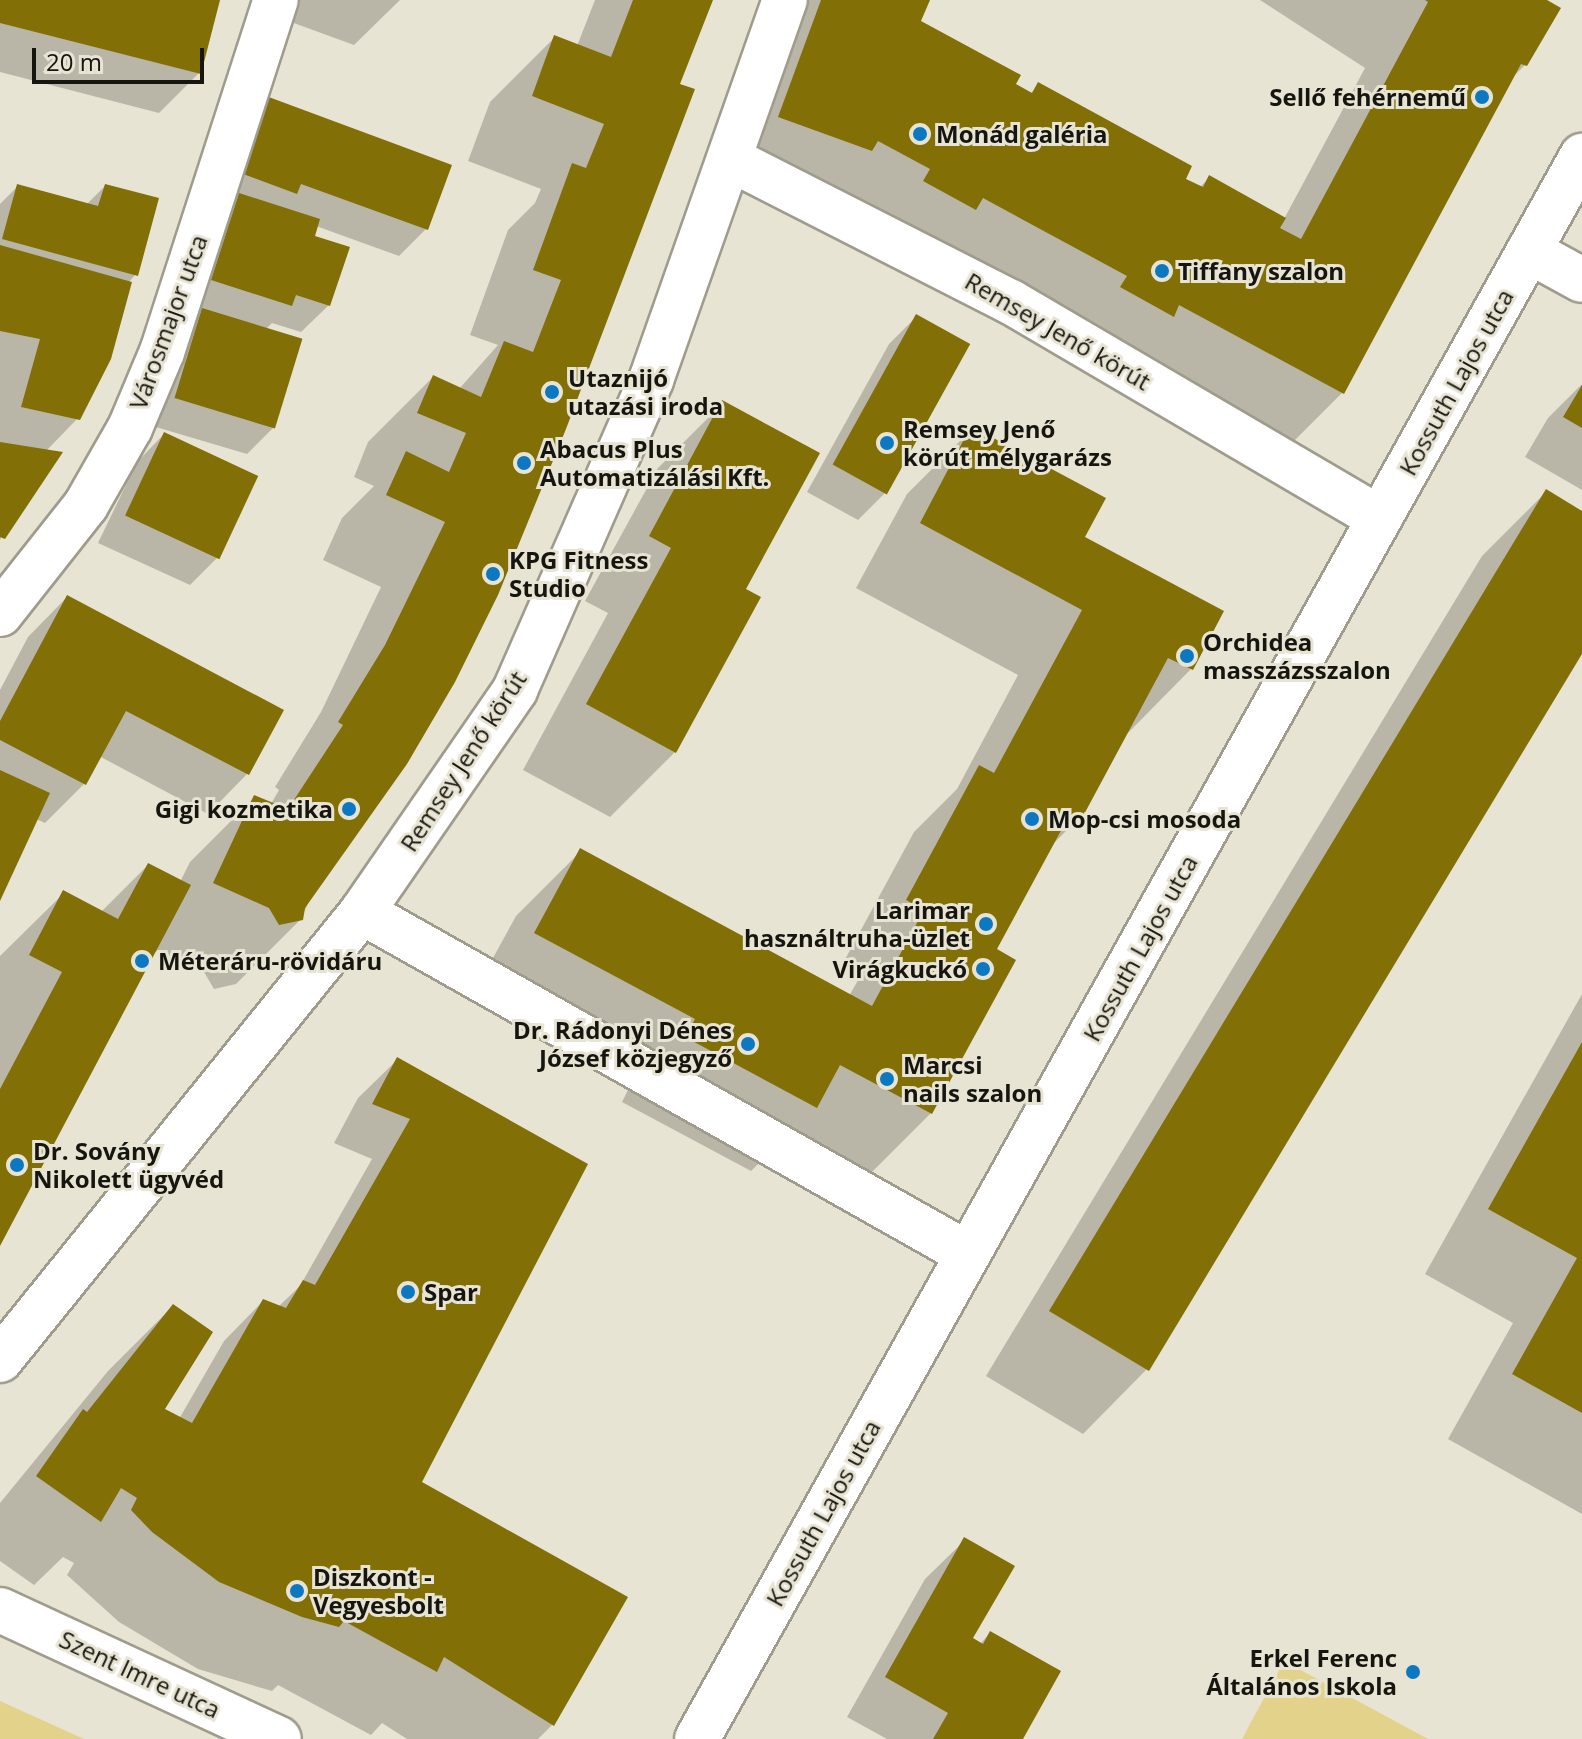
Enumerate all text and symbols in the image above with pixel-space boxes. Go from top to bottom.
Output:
scale bar [36,32,208,82]
text: 20 m [46,45,102,78]
place label: Sellő fehérnemű [1269,83,1466,111]
marker: Sellő fehérnemű [1473,88,1491,106]
place label: Monád galéria [936,120,1107,148]
marker: Monád galéria [911,125,929,143]
street label: Városmajor utca [123,231,213,413]
place label: Tiffany szalon [1178,257,1344,285]
marker: Tiffany szalon [1153,262,1171,280]
street label: Remsey Jenő körút [960,266,1156,396]
street label: Kossuth Lajos utca [1393,284,1519,480]
place label: Utaznijó utazási iroda [568,364,723,420]
marker: Utaznijó utazási iroda [543,383,561,401]
place label: Remsey Jenő körút mélygarázs [903,415,1112,471]
marker: Remsey Jenő körút mélygarázs [878,434,896,452]
place label: Abacus Plus Automatizálási Kft. [540,435,769,491]
marker: Abacus Plus Automatizálási Kft. [515,454,533,472]
place label: KPG Fitness Studio [509,546,648,602]
marker: KPG Fitness Studio [484,565,502,583]
place label: Orchidea masszázsszalon [1203,628,1391,684]
marker: Orchidea masszázsszalon [1178,647,1196,665]
street label: Remsey Jenő körút [394,665,532,857]
place label: Gigi kozmetika [155,795,333,823]
marker: Gigi kozmetika [340,800,358,818]
place label: Mop-csi mosoda [1048,805,1241,833]
marker: Mop-csi mosoda [1023,810,1041,828]
street label: Kossuth Lajos utca [1077,850,1203,1046]
place label: Larimar használtruha-üzlet [744,896,970,952]
marker: Larimar használtruha-üzlet [977,915,995,933]
place label: Méteráru-rövidáru [158,947,382,975]
marker: Méteráru-rövidáru [133,952,151,970]
place label: Virágkuckó [832,955,967,983]
marker: Virágkuckó [974,960,992,978]
place label: Dr. Rádonyi Dénes József közjegyző [513,1016,732,1072]
marker: Dr. Rádonyi Dénes József közjegyző [739,1035,757,1053]
place label: Marcsi nails szalon [903,1051,1042,1107]
marker: Marcsi nails szalon [878,1070,896,1088]
place label: Dr. Sovány Nikolett ügyvéd [33,1137,224,1193]
marker: Dr. Sovány Nikolett ügyvéd [8,1156,26,1174]
place label: Spar [424,1278,478,1306]
marker: Spar [399,1283,417,1301]
street label: Kossuth Lajos utca [760,1415,886,1611]
place label: Diszkont - Vegyesbolt [313,1563,444,1619]
marker: Diszkont - Vegyesbolt [288,1582,306,1600]
street label: Szent Imre utca [55,1624,225,1724]
place label: Erkel Ferenc Általános Iskola [1206,1644,1397,1700]
marker: Erkel Ferenc Általános Iskola [1404,1663,1422,1681]

